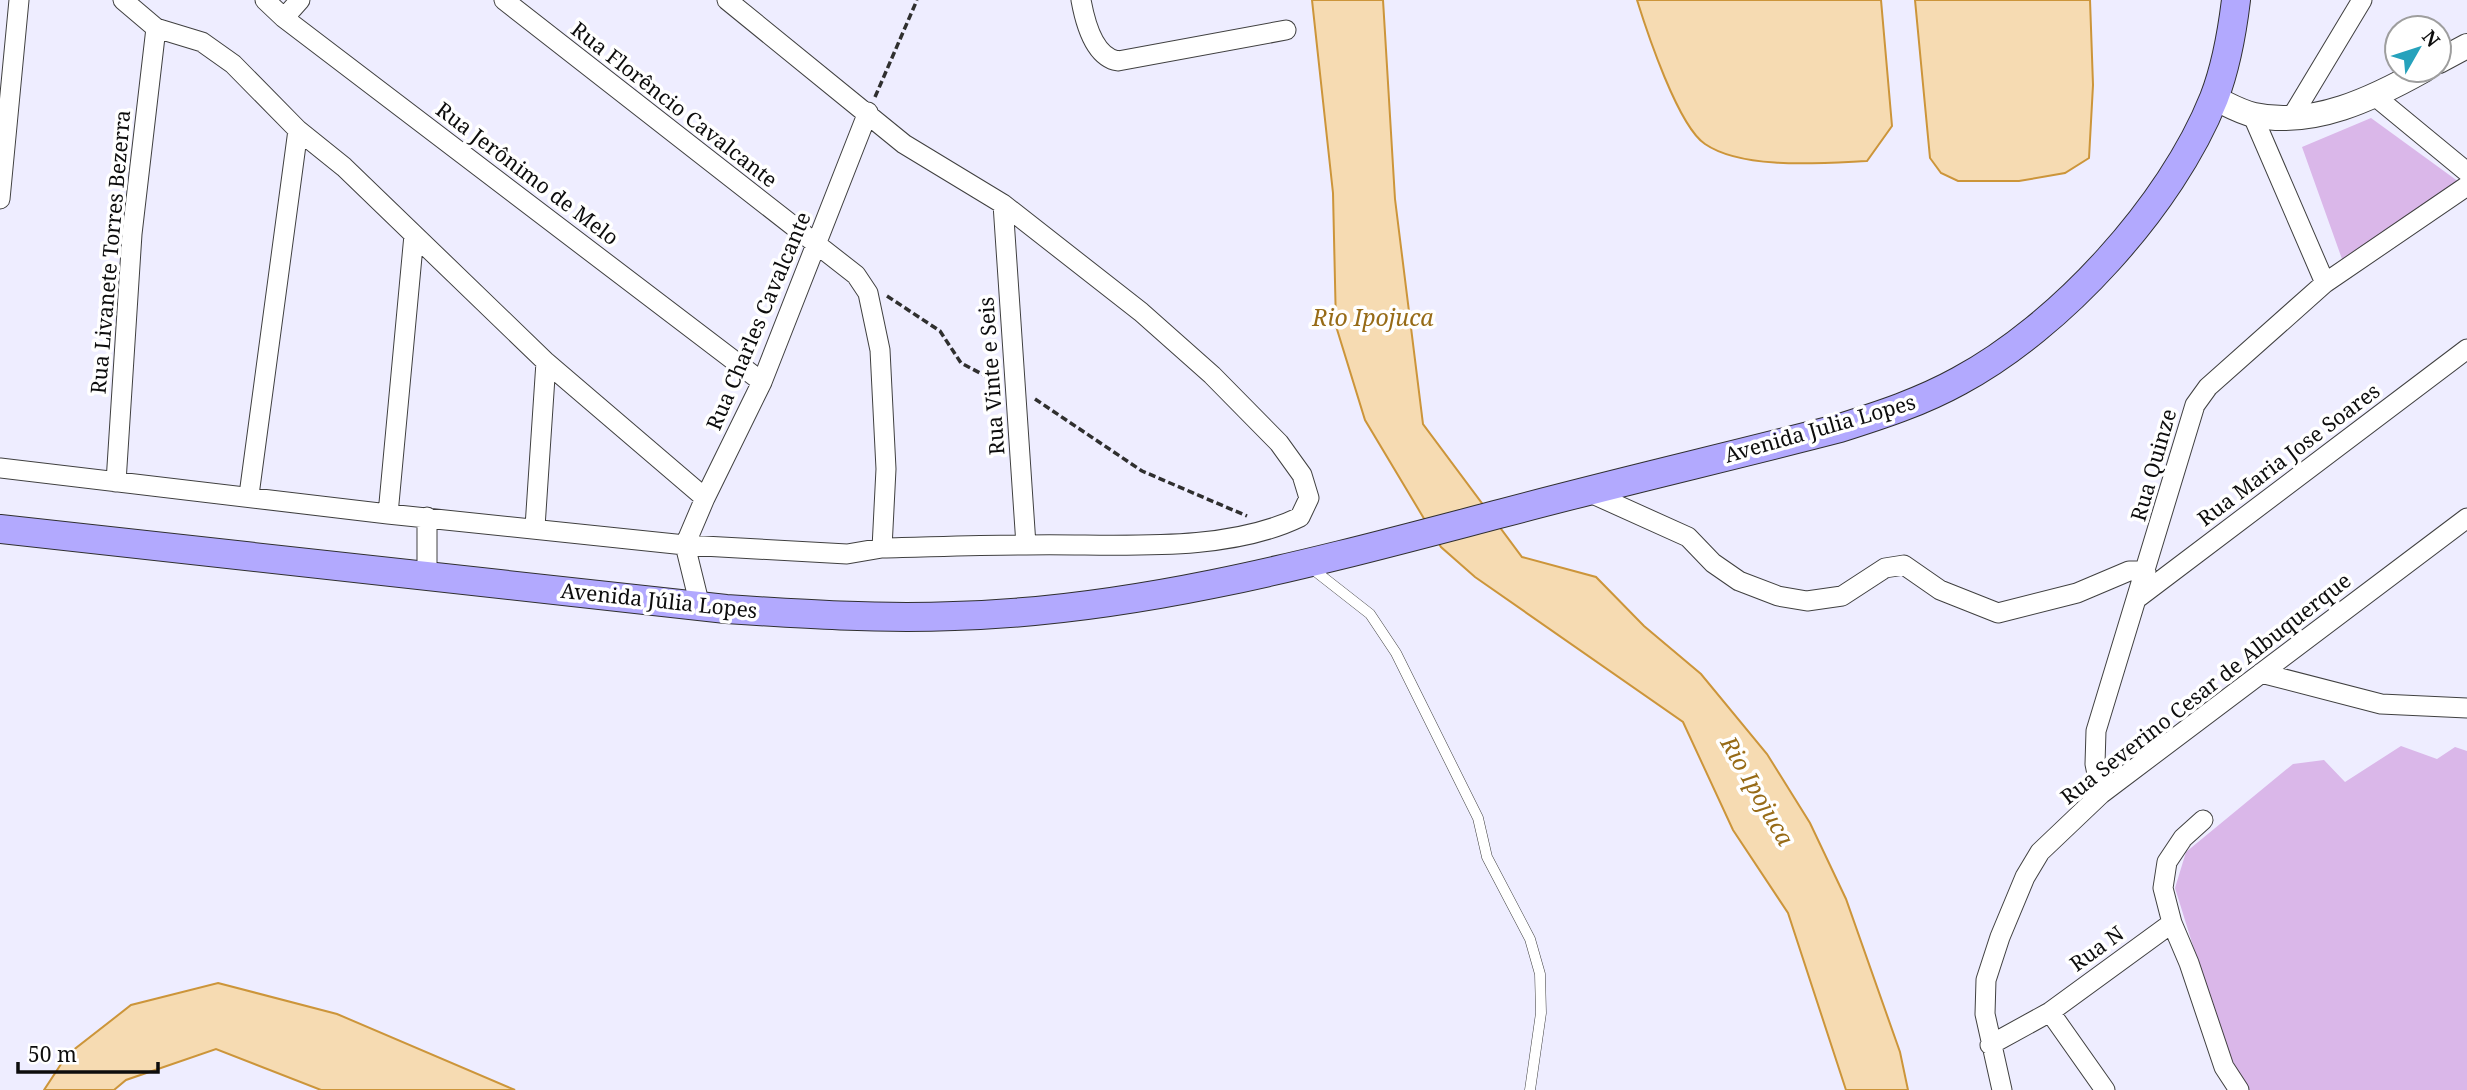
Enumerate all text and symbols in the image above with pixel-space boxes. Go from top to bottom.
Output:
north arrow [2383,14,2453,84]
street label: Rua Florêncio Cavalcante [566,15,783,194]
text: N [2416,24,2446,52]
street label: Rua Jerônimo de Melo [431,95,625,251]
street label: Rua Livanete Torres Bezerra [84,109,136,395]
street label: Rua Charles Cavalcante [699,207,817,434]
street label: Rua Vinte e Seis [972,296,1010,456]
water label: Rio Ipojuca [1311,301,1434,333]
street label: Rua Maria Jose Soares [2191,376,2385,532]
street label: Avenida Julia Lopes [1721,387,1919,469]
street label: Rua Quinze [2124,405,2182,524]
street label: Rua Severino Cesar de Albuquerque [2055,566,2356,810]
street label: Avenida Júlia Lopes [559,576,759,624]
water label: Rio Ipojuca [1713,729,1802,852]
street label: Rua N [2064,919,2129,977]
scale bar [18,1030,158,1074]
text: 50 m [28,1040,77,1068]

